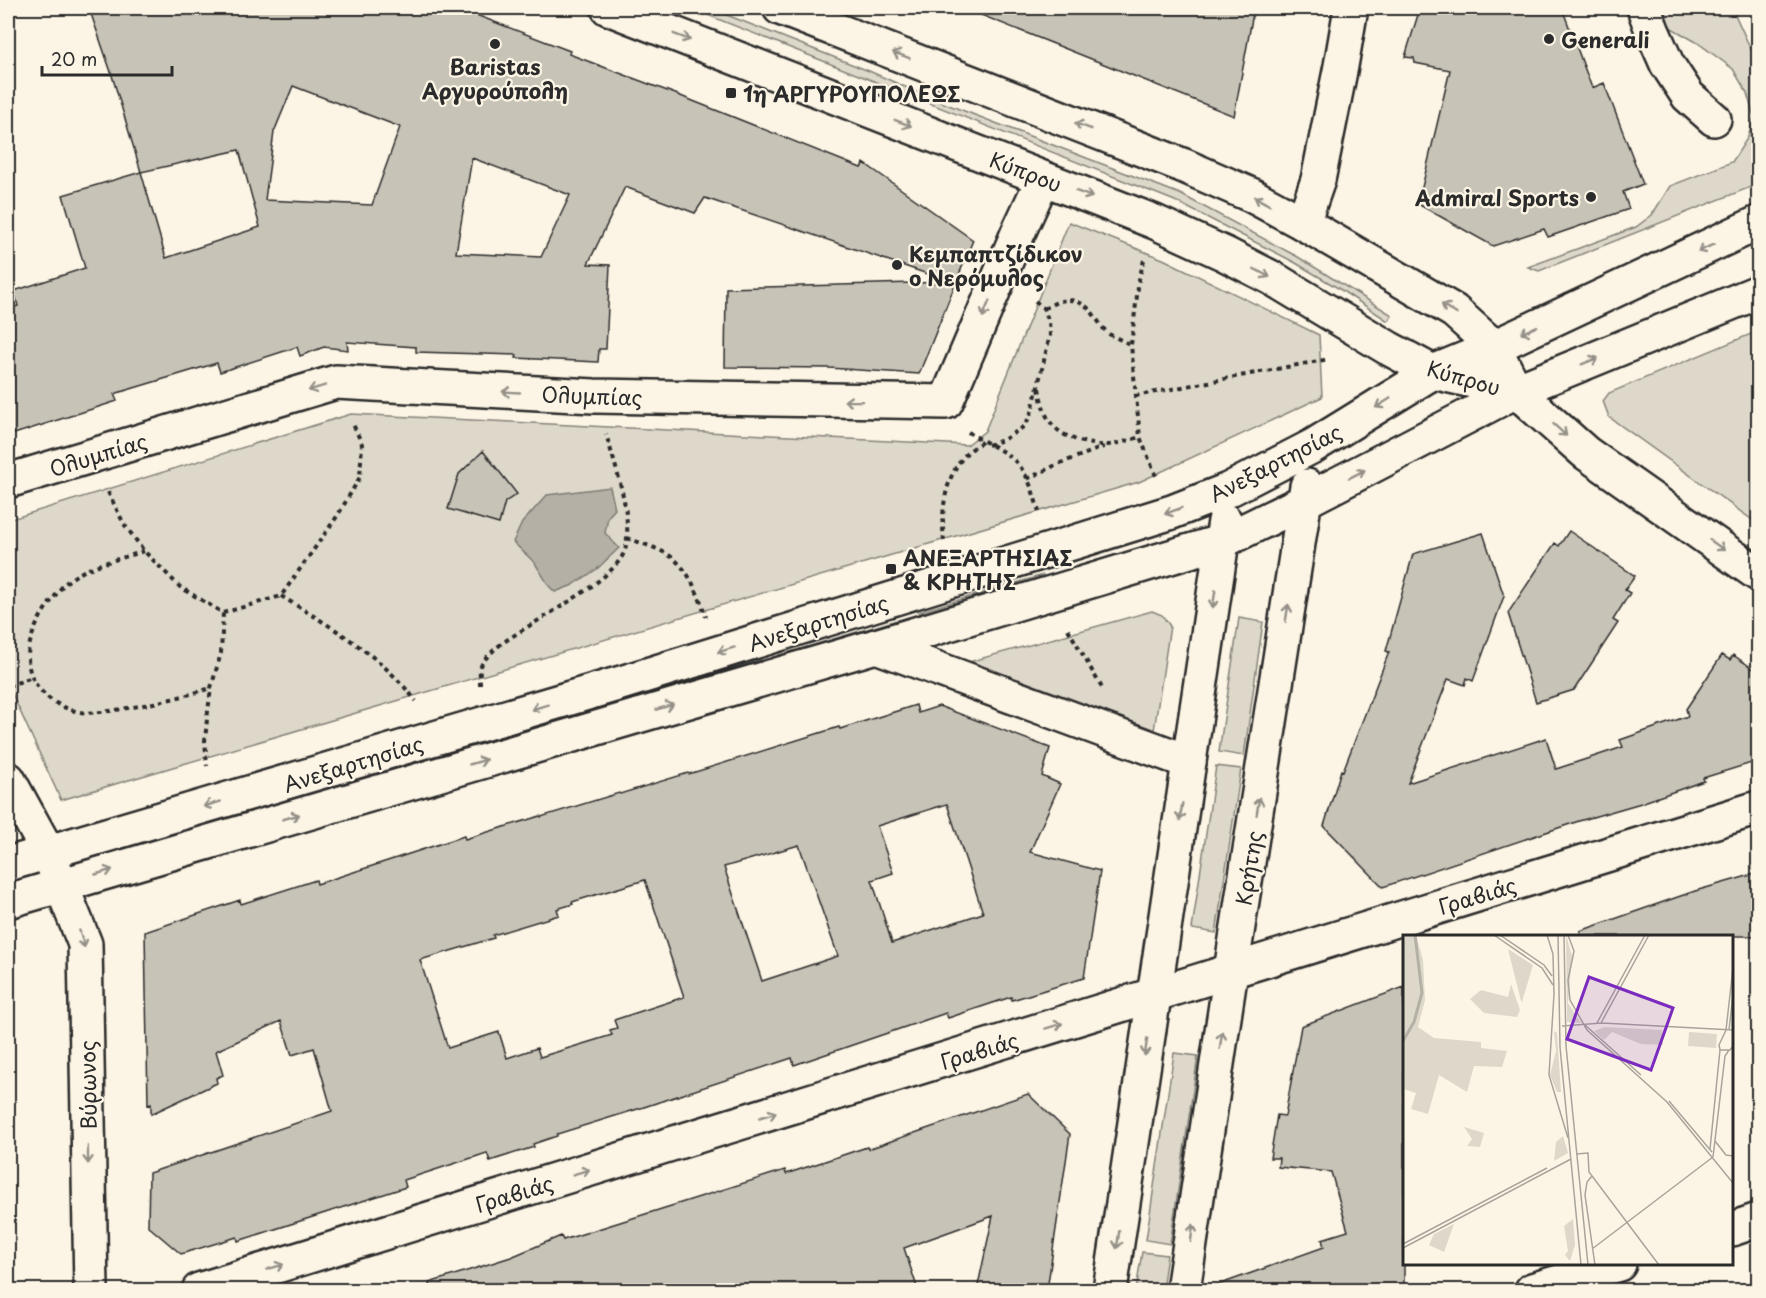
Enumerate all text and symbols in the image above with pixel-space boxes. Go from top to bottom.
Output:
place label: Generali [1561,23,1649,55]
one-way arrow [672,32,691,43]
marker: Generali [1542,32,1556,46]
marker: Baristas Αργυρούπολη [488,37,502,51]
scale bar [42,39,172,77]
text: 20 m [51,45,97,72]
one-way arrow [892,49,911,60]
place label: Baristas Αργυρούπολη [422,50,568,106]
place label: 1η ΑΡΓΥΡΟΥΠΟΛΕΩΣ [743,77,961,109]
marker: 1η ΑΡΓΥΡΟΥΠΟΛΕΩΣ [724,86,738,100]
one-way arrow [893,118,911,129]
one-way arrow [1074,120,1092,131]
street label: Κύπρου [985,143,1067,199]
place label: Admiral Sports [1414,181,1579,213]
one-way arrow [1074,189,1093,200]
marker: Admiral Sports [1584,190,1598,204]
one-way arrow [1254,195,1272,206]
place label: Κεμπαπτζίδικον ο Νερόμυλος [909,237,1083,293]
one-way arrow [1697,242,1715,254]
marker: Κεμπαπτζίδικον ο Νερόμυλος [890,258,904,272]
one-way arrow [1253,267,1270,279]
one-way arrow [980,299,991,318]
one-way arrow [1442,303,1458,315]
one-way arrow [1521,325,1539,337]
street label: Κύπρου [1424,351,1504,403]
one-way arrow [1580,355,1599,366]
street label: Ολυμπίας [541,377,643,413]
one-way arrow [308,383,327,394]
one-way arrow [502,386,522,397]
one-way arrow [843,395,863,406]
one-way arrow [1375,397,1392,409]
street label: Ανεξαρτησίας [1203,415,1347,509]
one-way arrow [1552,423,1567,437]
street label: Ολυμπίας [45,424,151,484]
one-way arrow [1347,468,1365,479]
one-way arrow [1164,506,1183,517]
one-way arrow [1709,539,1725,551]
place label: ΑΝΕΞΑΡΤΗΣΙΑΣ & ΚΡΗΤΗΣ [903,541,1073,597]
marker: ΑΝΕΞΑΡΤΗΣΙΑΣ & ΚΡΗΤΗΣ [884,562,898,576]
street label: Ανεξαρτησίας [744,586,892,658]
one-way arrow [1208,588,1219,608]
one-way arrow [1282,604,1293,623]
one-way arrow [717,645,736,656]
one-way arrow [655,701,674,713]
one-way arrow [531,702,550,713]
street label: Ανεξαρτησίας [279,727,427,799]
one-way arrow [468,756,487,767]
one-way arrow [1252,796,1263,816]
one-way arrow [203,799,222,810]
one-way arrow [1176,802,1187,822]
one-way arrow [281,811,300,822]
street label: Κρήτης [1226,828,1270,908]
one-way arrow [94,866,113,877]
street label: Γραβιάς [1434,868,1520,922]
one-way arrow [77,929,88,948]
inset map [1403,935,1733,1265]
one-way arrow [1044,1020,1063,1031]
street label: Γραβιάς [936,1023,1022,1077]
one-way arrow [1215,1030,1226,1050]
one-way arrow [1141,1036,1152,1056]
street label: Βύρωνος [70,1040,104,1130]
one-way arrow [758,1109,777,1120]
one-way arrow [83,1144,94,1164]
street label: Γραβιάς [471,1166,557,1220]
one-way arrow [571,1166,590,1177]
one-way arrow [1186,1223,1197,1243]
one-way arrow [1112,1229,1123,1249]
one-way arrow [265,1261,284,1272]

